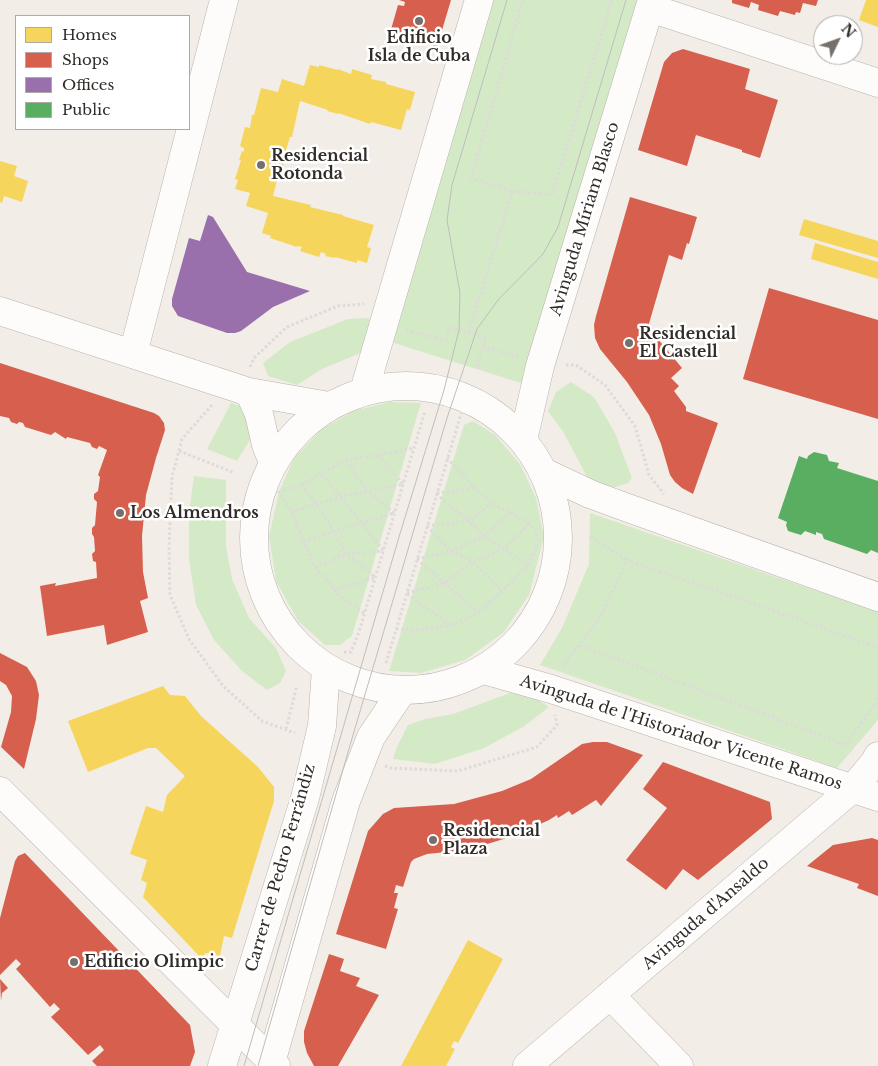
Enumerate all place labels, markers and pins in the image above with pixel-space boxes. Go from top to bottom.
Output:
marker: Edificio Isla de Cuba [413,15,425,27]
place label: Edificio Isla de Cuba [368,28,470,66]
place label: Residencial Rotonda [271,146,368,184]
marker: Residencial Rotonda [255,159,267,171]
place label: Residencial El Castell [639,324,736,362]
marker: Residencial El Castell [623,337,635,349]
place label: Los Almendros [130,503,259,523]
marker: Los Almendros [114,507,126,519]
place label: Residencial Plaza [443,821,540,859]
marker: Residencial Plaza [427,834,439,846]
place label: Edificio Olimpic [84,952,224,972]
marker: Edificio Olimpic [68,956,80,968]

